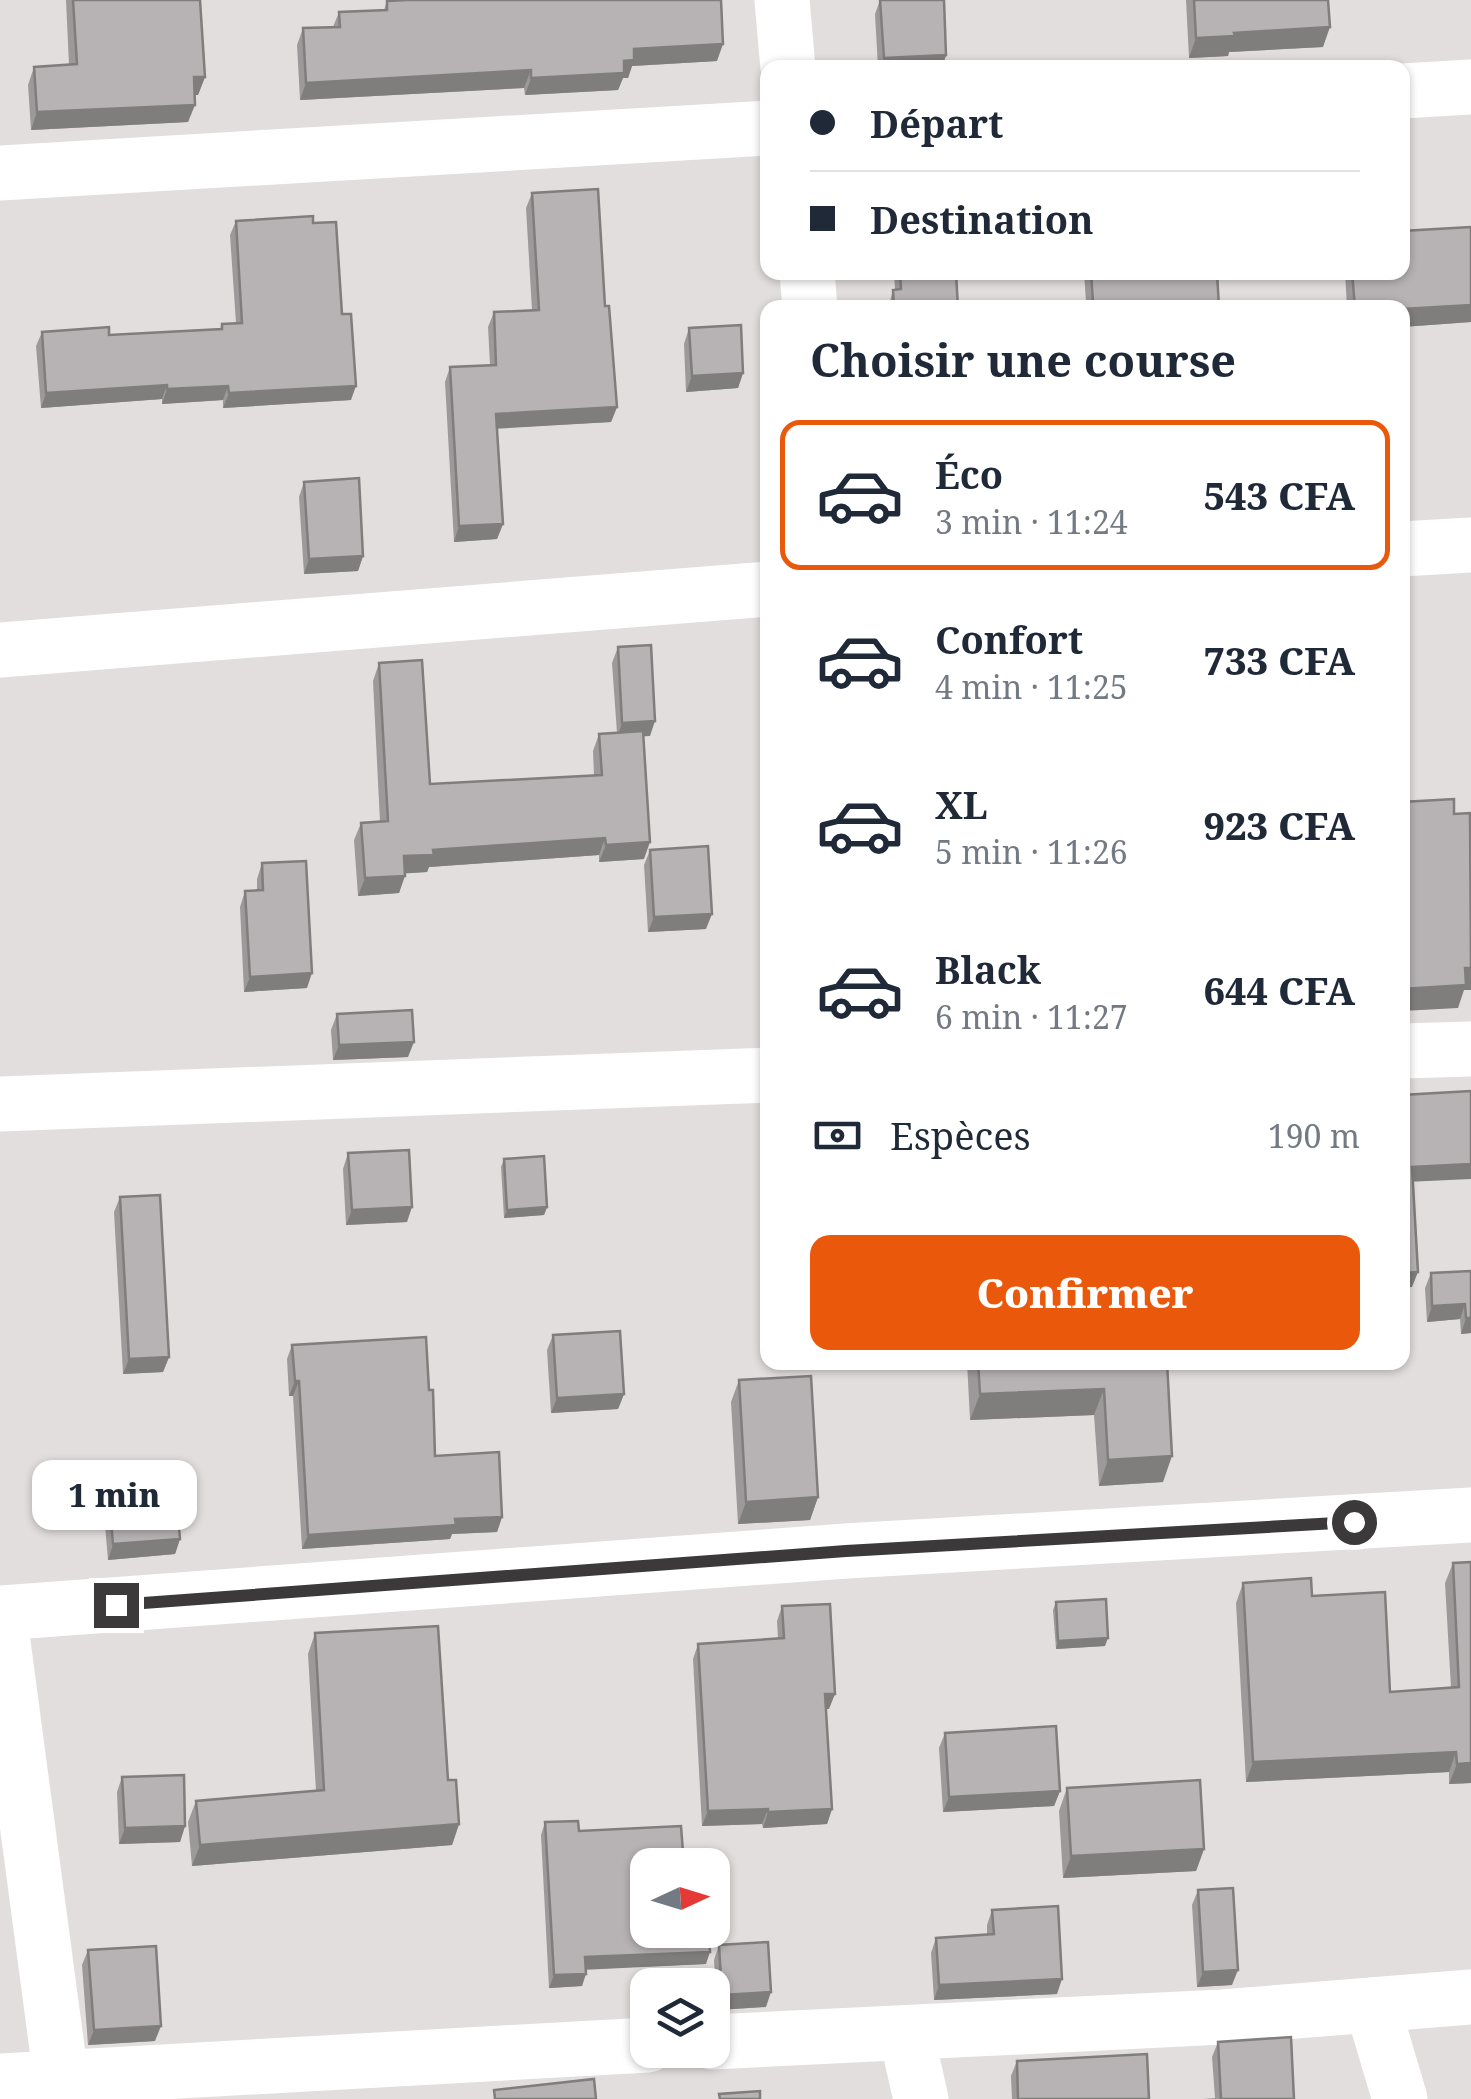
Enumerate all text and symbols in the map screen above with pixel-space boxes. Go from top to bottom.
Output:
text: Départ [870,97,1003,149]
text: Destination [870,193,1094,245]
text: Choisir une course [810,329,1236,390]
text: Éco [935,448,1003,500]
icon: car [815,450,905,540]
text: 543 CFA [1203,469,1355,521]
text: 3 min · 11:24 [935,500,1128,543]
text: Confort [935,613,1083,665]
icon: car [815,615,905,705]
text: 733 CFA [1203,634,1355,686]
text: 4 min · 11:25 [935,665,1128,708]
text: XL [935,778,988,830]
icon: car [815,780,905,870]
text: 923 CFA [1203,799,1355,851]
text: 5 min · 11:26 [935,830,1128,873]
text: Black [935,943,1041,995]
icon: car [815,945,905,1035]
text: 644 CFA [1203,964,1355,1016]
text: 6 min · 11:27 [935,995,1128,1038]
icon: cash [810,1108,865,1163]
text: Espèces [890,1109,1031,1161]
text: 190 m [1268,1114,1360,1157]
button: Confirmer [810,1235,1360,1350]
callout: 1 min [34,1460,198,1530]
text: 1 min [69,1473,160,1516]
route start [1332,1500,1377,1545]
route end [94,1583,139,1628]
north arrow [630,1848,730,1948]
map controls [630,1848,730,2068]
button: layers [630,1968,730,2068]

